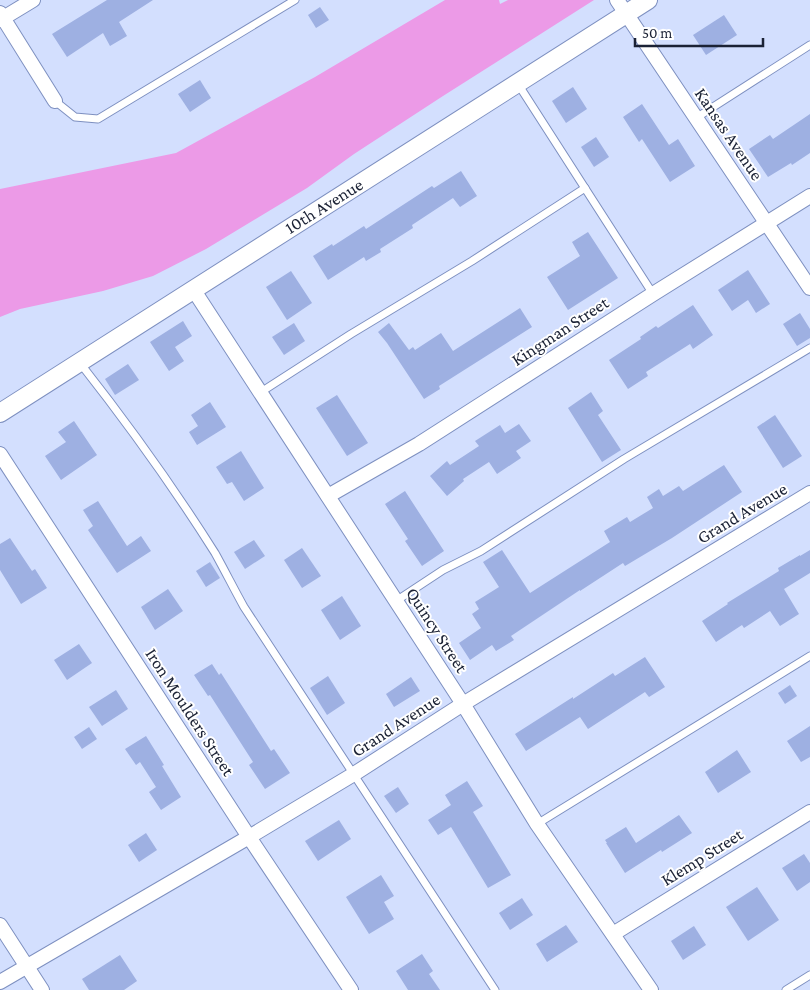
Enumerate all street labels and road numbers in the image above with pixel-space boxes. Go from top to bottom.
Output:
street label: Kansas Avenue [691,84,767,184]
street label: 10th Avenue [281,174,367,238]
street label: Kingman Street [508,292,613,370]
street label: Grand Avenue [693,478,791,548]
street label: Quincy Street [402,584,472,677]
street label: Iron Moulders Street [141,645,239,780]
street label: Grand Avenue [348,689,444,761]
street label: Klemp Street [658,823,747,890]

